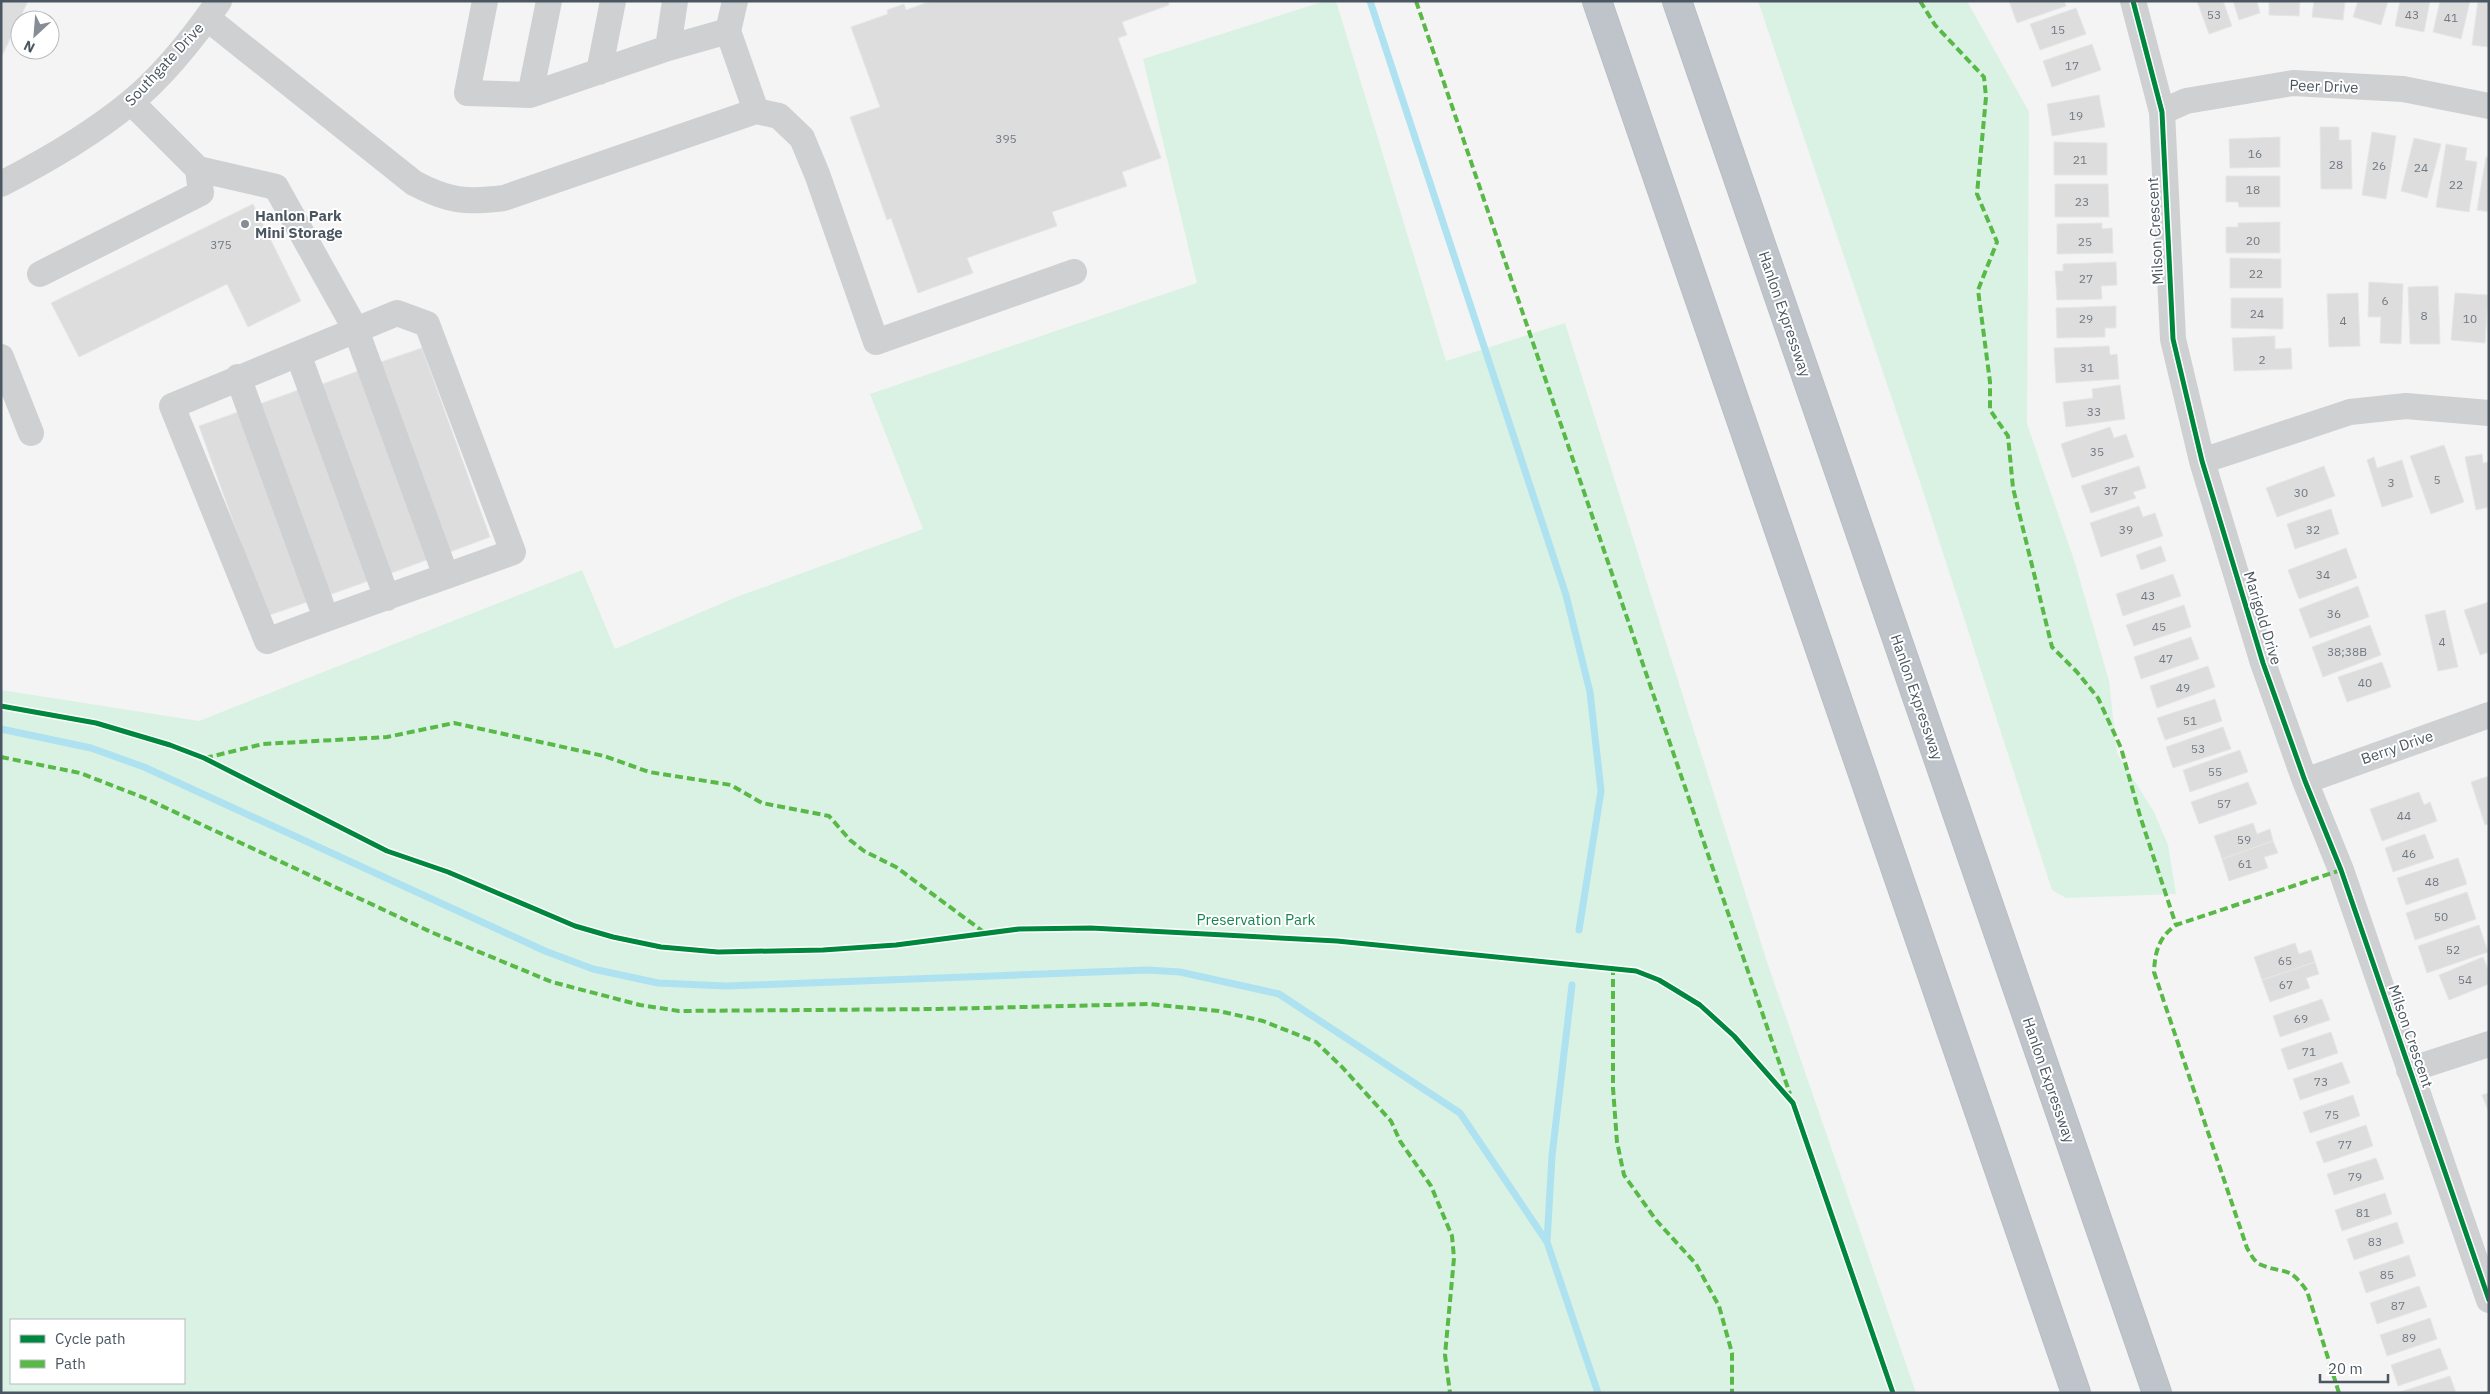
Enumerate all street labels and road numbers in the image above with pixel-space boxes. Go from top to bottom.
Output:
street label: Southgate Drive [121,18,207,110]
street label: Peer Drive [2289,75,2359,97]
street label: Milson Crescent [2143,177,2167,285]
street label: Hanlon Expressway [1755,249,1816,380]
street label: Marigold Drive [2240,569,2286,667]
street label: Hanlon Expressway [1887,632,1948,763]
street label: Berry Drive [2358,726,2436,768]
street label: Milson Crescent [2385,982,2437,1090]
street label: Hanlon Expressway [2019,1015,2080,1146]

